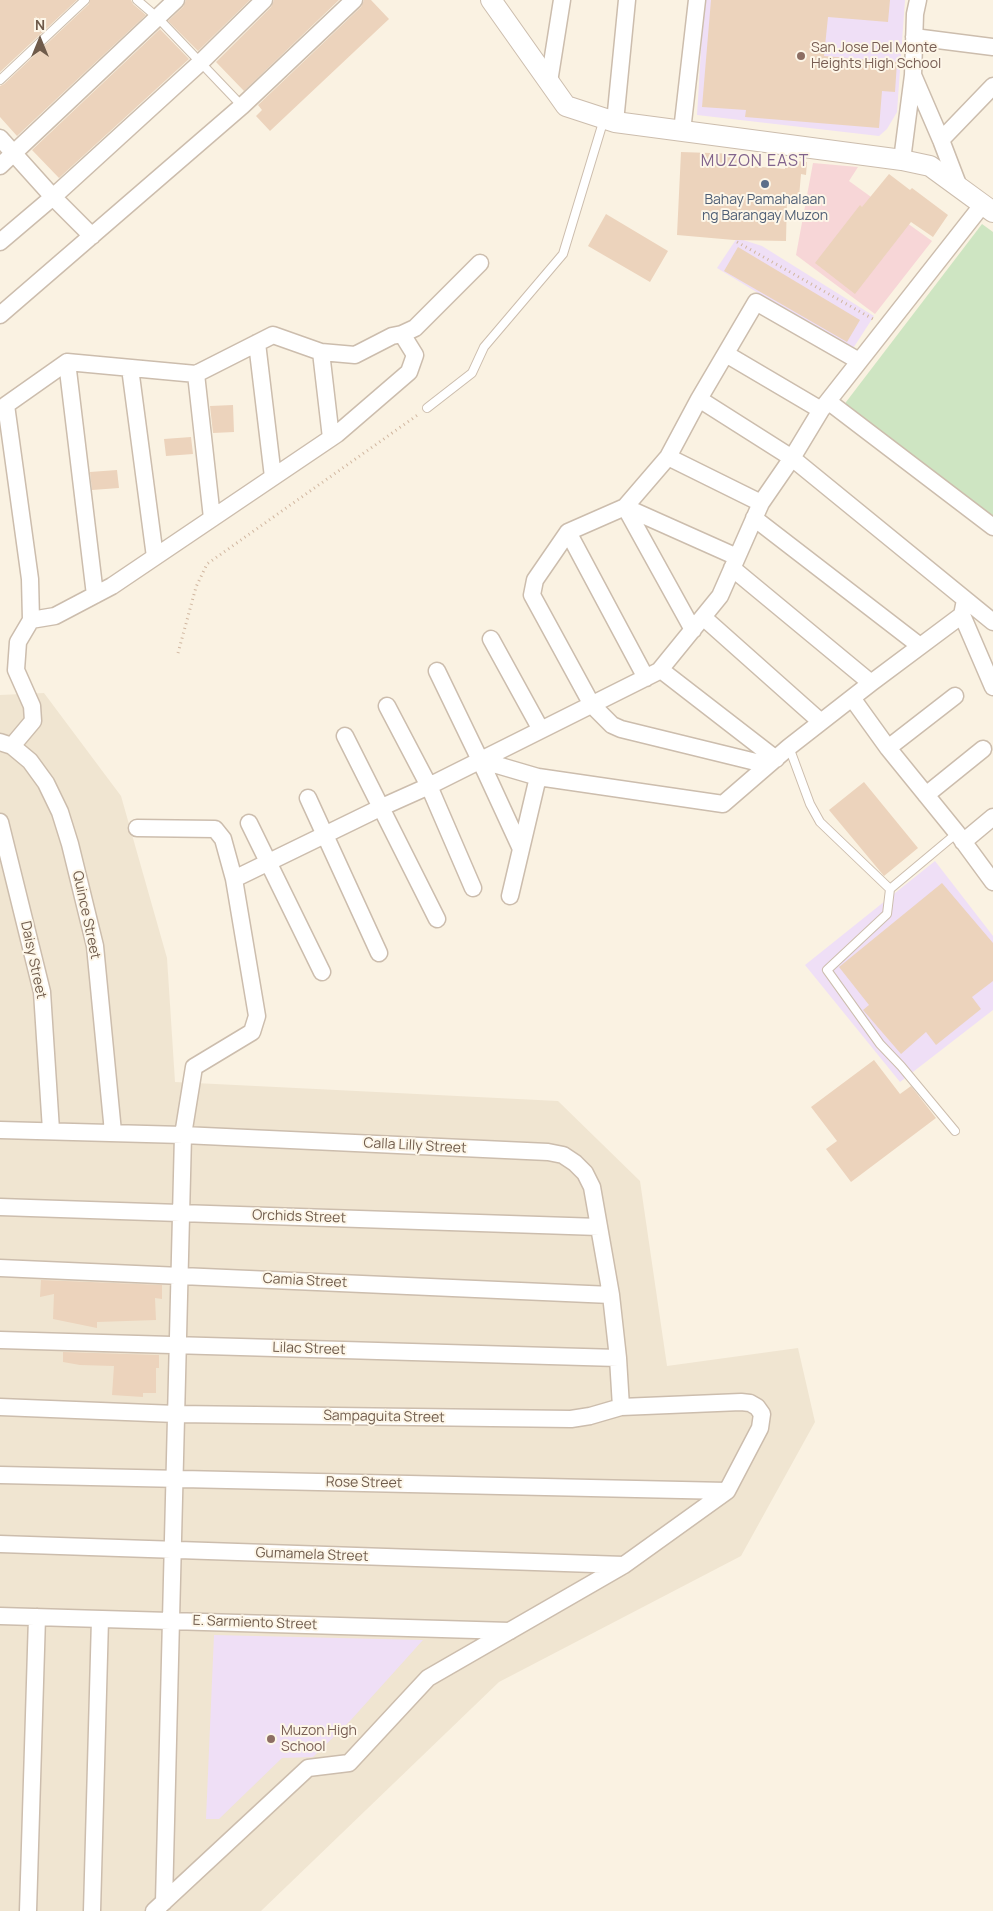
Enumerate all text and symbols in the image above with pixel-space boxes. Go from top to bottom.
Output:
north arrow [15,15,65,65]
text: N [35,15,45,34]
place label: San Jose Del Monte Heights High School [811,40,941,72]
marker: San Jose Del Monte Heights High School [795,50,807,62]
district label: MUZON EAST [699,152,811,172]
marker: Bahay Pamahalaan ng Barangay Muzon [759,178,771,190]
place label: Bahay Pamahalaan ng Barangay Muzon [702,192,828,224]
street label: Quince Street [68,869,104,961]
street label: Daisy Street [17,920,49,1000]
street label: Calla Lilly Street [363,1135,467,1157]
street label: Orchids Street [252,1207,346,1227]
street label: Camia Street [262,1270,348,1292]
street label: Lilac Street [272,1339,346,1359]
street label: Sampaguita Street [323,1408,445,1426]
street label: Rose Street [326,1474,402,1492]
street label: Gumamela Street [255,1545,369,1565]
street label: E. Sarmiento Street [192,1612,318,1634]
place label: Muzon High School [281,1723,357,1755]
marker: Muzon High School [265,1733,277,1745]

